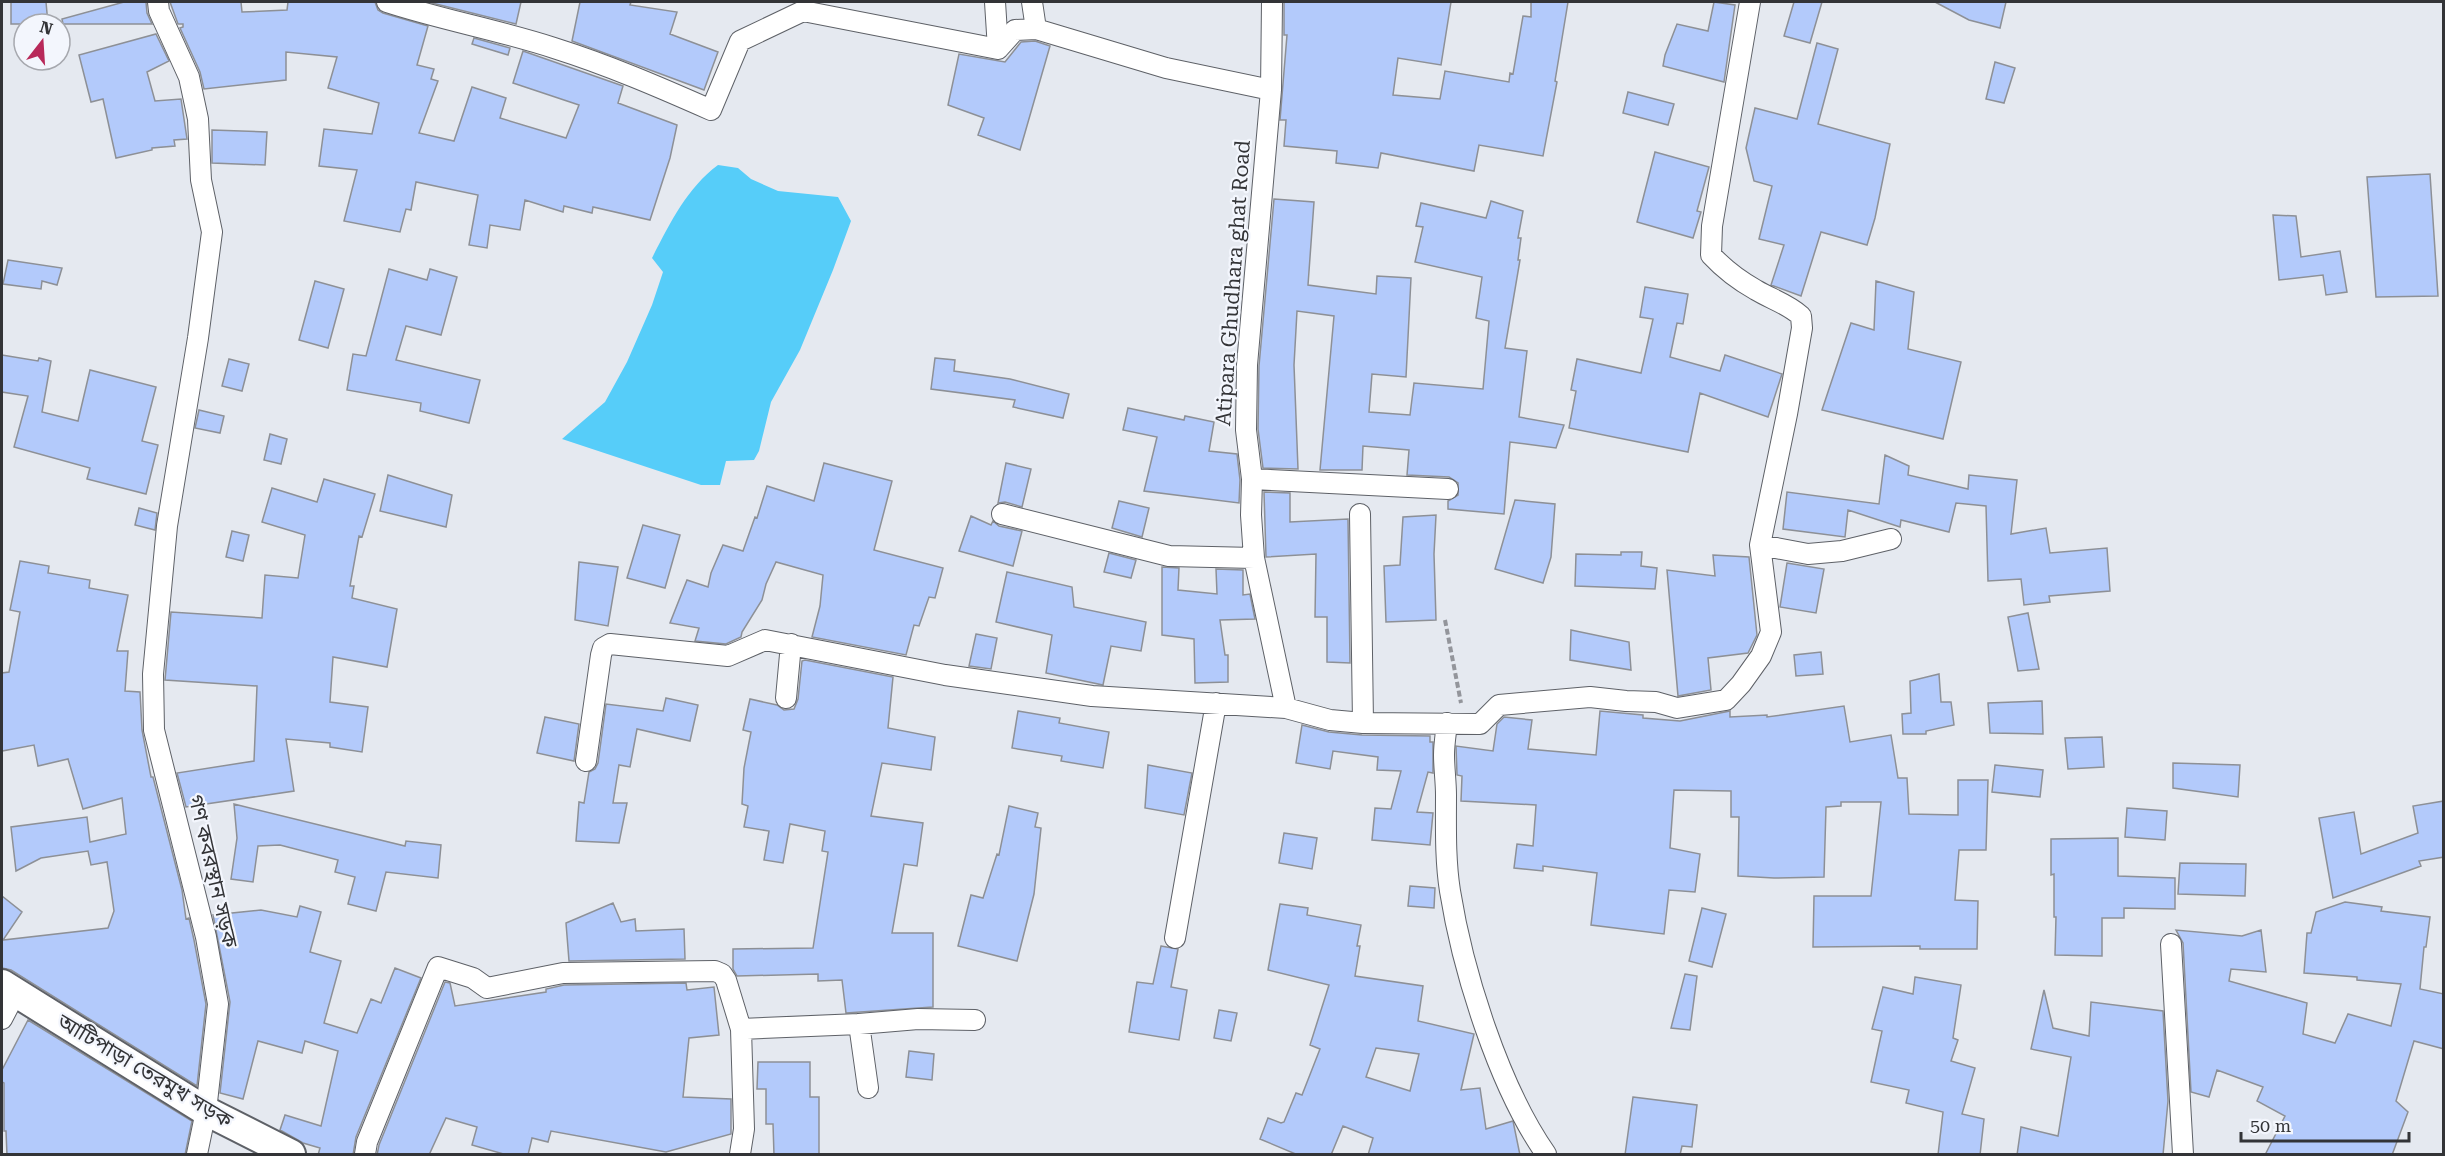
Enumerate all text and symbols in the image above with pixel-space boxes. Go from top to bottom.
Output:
north arrow [12,12,72,72]
text: N [38,17,55,39]
street label: Atipara Ghudhara ghat Road [1211,139,1255,427]
street label: গণ কবরস্থান সড়ক [184,792,243,951]
street label: আটিপাড়া তেরমুখ সড়ক [52,1009,238,1133]
scale bar [2241,1105,2409,1143]
text: 50 m [2250,1115,2291,1136]

